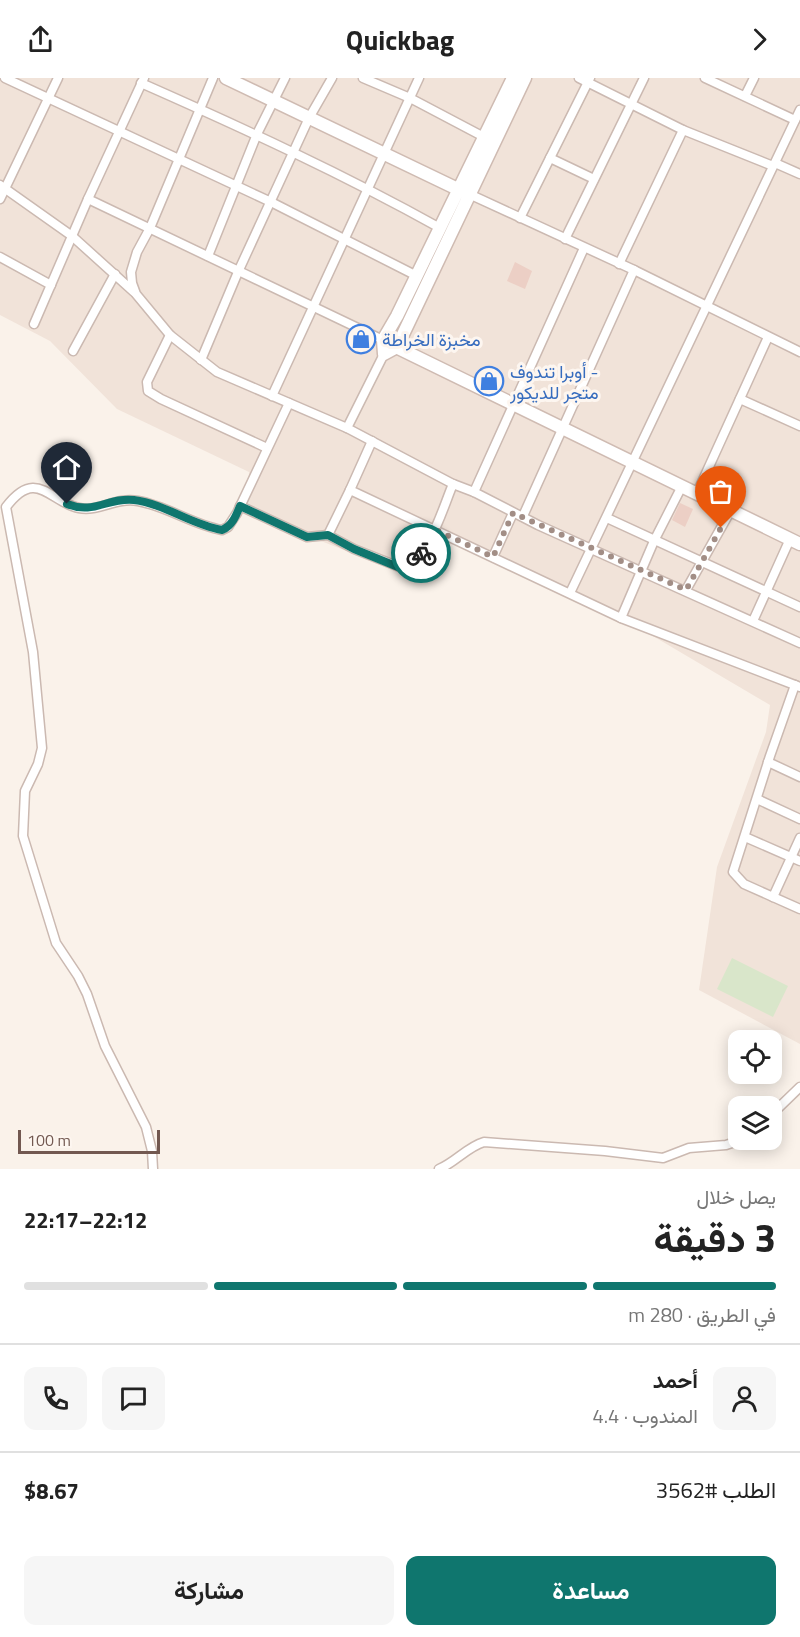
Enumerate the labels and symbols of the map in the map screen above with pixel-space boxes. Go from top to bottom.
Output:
shop icon: مخبزة الخراطة [345,323,377,355]
place label: مخبزة الخراطة [382,326,481,353]
place label: أوبرا تندوف - متجر للديكور [509,358,599,406]
shop icon: أوبرا تندوف - متجر للديكور [473,365,505,397]
pin [41,442,92,504]
pin [695,466,746,528]
courier [391,523,451,583]
scale bar [18,1127,160,1154]

